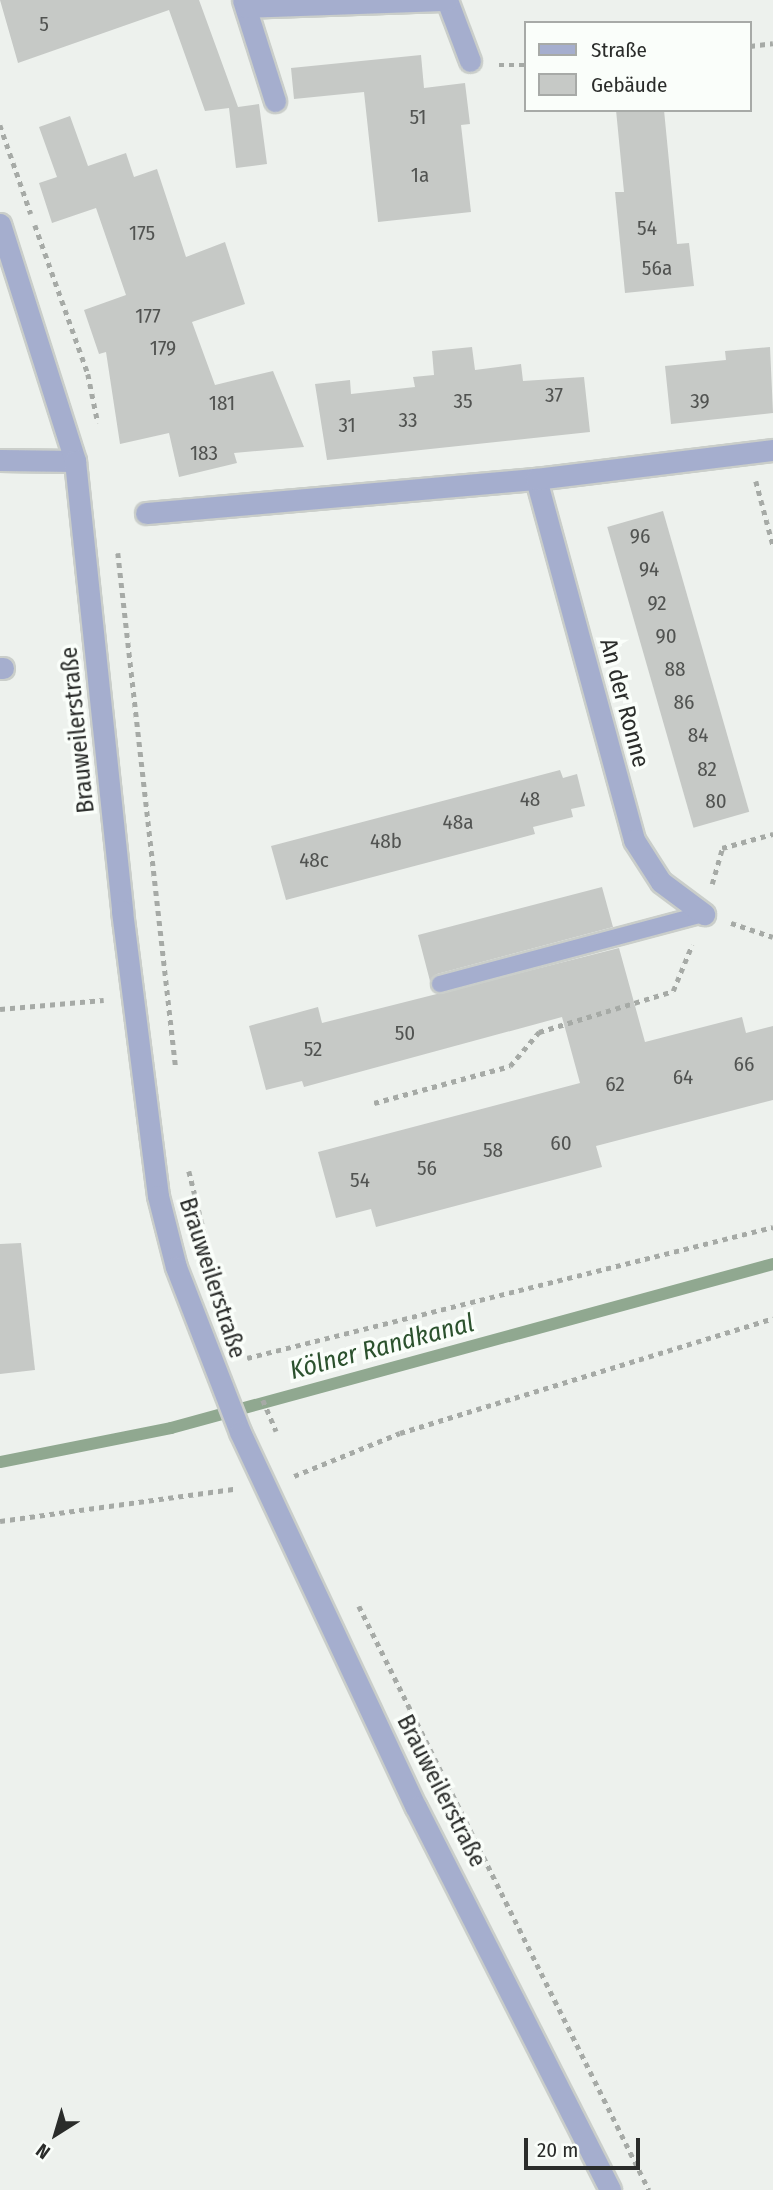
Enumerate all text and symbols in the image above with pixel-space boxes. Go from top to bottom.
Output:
house number: 5 [39,11,49,37]
legend [524,21,752,112]
text: Straße [591,37,647,63]
text: Gebäude [591,72,667,98]
house number: 51 [410,104,426,130]
house number: 1a [411,162,429,188]
house number: 54 [637,215,657,241]
house number: 175 [129,220,155,246]
house number: 56a [642,255,672,281]
house number: 177 [135,303,161,329]
house number: 179 [150,335,176,361]
house number: 37 [545,382,563,408]
house number: 35 [453,388,473,414]
house number: 39 [690,388,710,414]
house number: 181 [209,390,235,416]
house number: 33 [399,407,417,433]
house number: 31 [338,412,356,438]
house number: 183 [190,440,218,466]
house number: 96 [630,523,650,549]
house number: 94 [639,556,659,582]
house number: 92 [647,590,667,616]
house number: 90 [655,623,677,649]
street label: An der Ronne [593,635,655,771]
street label: Brauweilerstraße [55,645,101,815]
house number: 88 [665,656,685,682]
house number: 86 [674,689,694,715]
house number: 84 [688,722,708,748]
house number: 82 [697,756,717,782]
house number: 48 [520,786,540,812]
house number: 80 [705,788,727,814]
house number: 48a [443,809,473,835]
house number: 48b [370,828,402,854]
house number: 48c [299,847,329,873]
house number: 50 [395,1020,415,1046]
house number: 52 [304,1036,322,1062]
house number: 66 [734,1051,754,1077]
house number: 64 [673,1064,693,1090]
house number: 62 [605,1071,625,1097]
house number: 60 [550,1130,572,1156]
house number: 58 [483,1137,503,1163]
house number: 56 [417,1155,437,1181]
house number: 54 [350,1167,370,1193]
street label: Brauweilerstraße [173,1194,251,1362]
water label: Kölner Randkanal [286,1307,478,1387]
street label: Brauweilerstraße [390,1710,492,1872]
north arrow [21,2099,91,2169]
scale bar [528,2124,644,2168]
text: 20 m [537,2137,578,2163]
text: N [32,2139,55,2164]

